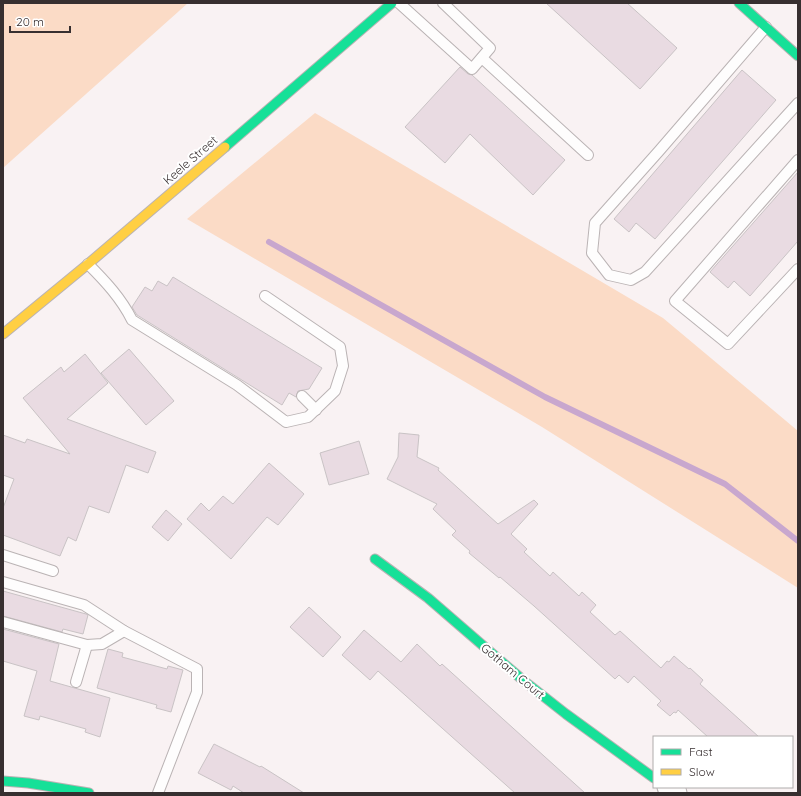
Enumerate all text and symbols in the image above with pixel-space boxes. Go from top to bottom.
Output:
scale bar [10,8,70,34]
text: 20 m [16,14,44,29]
street label: Keele Street [160,132,220,188]
street label: Gotham Court [478,640,548,702]
legend [653,736,793,788]
text: Fast [689,744,713,759]
text: Slow [689,764,715,779]

